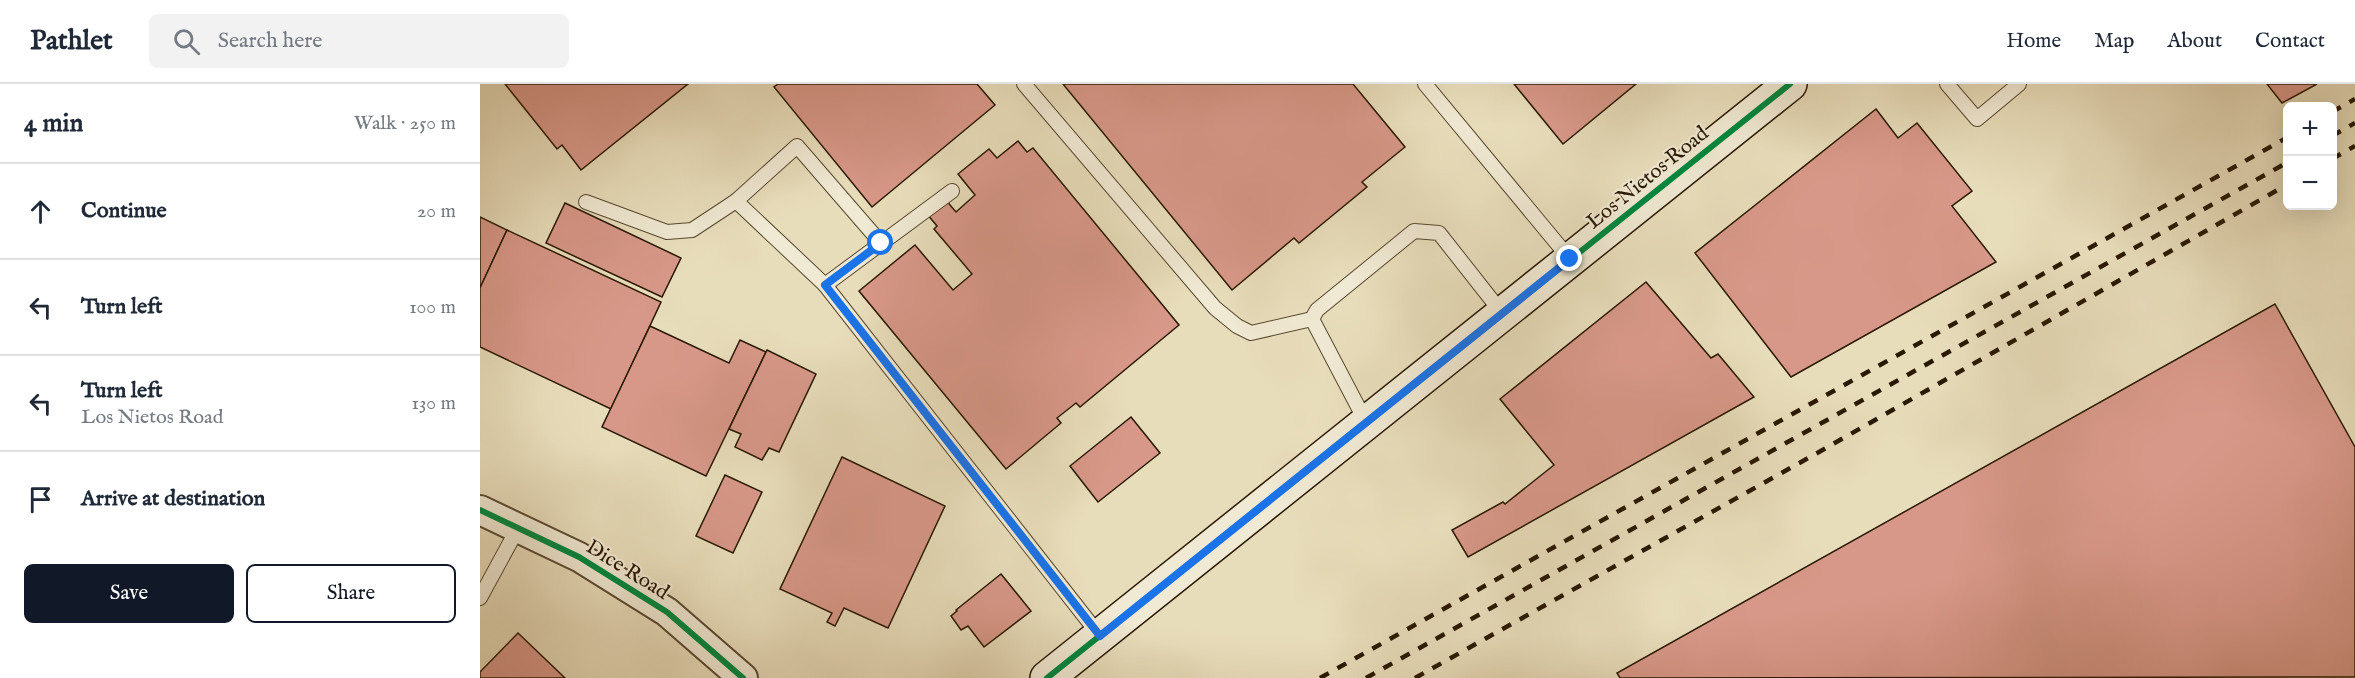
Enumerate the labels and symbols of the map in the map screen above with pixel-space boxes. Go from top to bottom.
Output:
street label: Los Nietos Road [1581,120,1715,236]
route start [867,229,893,255]
route end [1556,245,1582,271]
street label: Dice Road [581,534,675,607]

